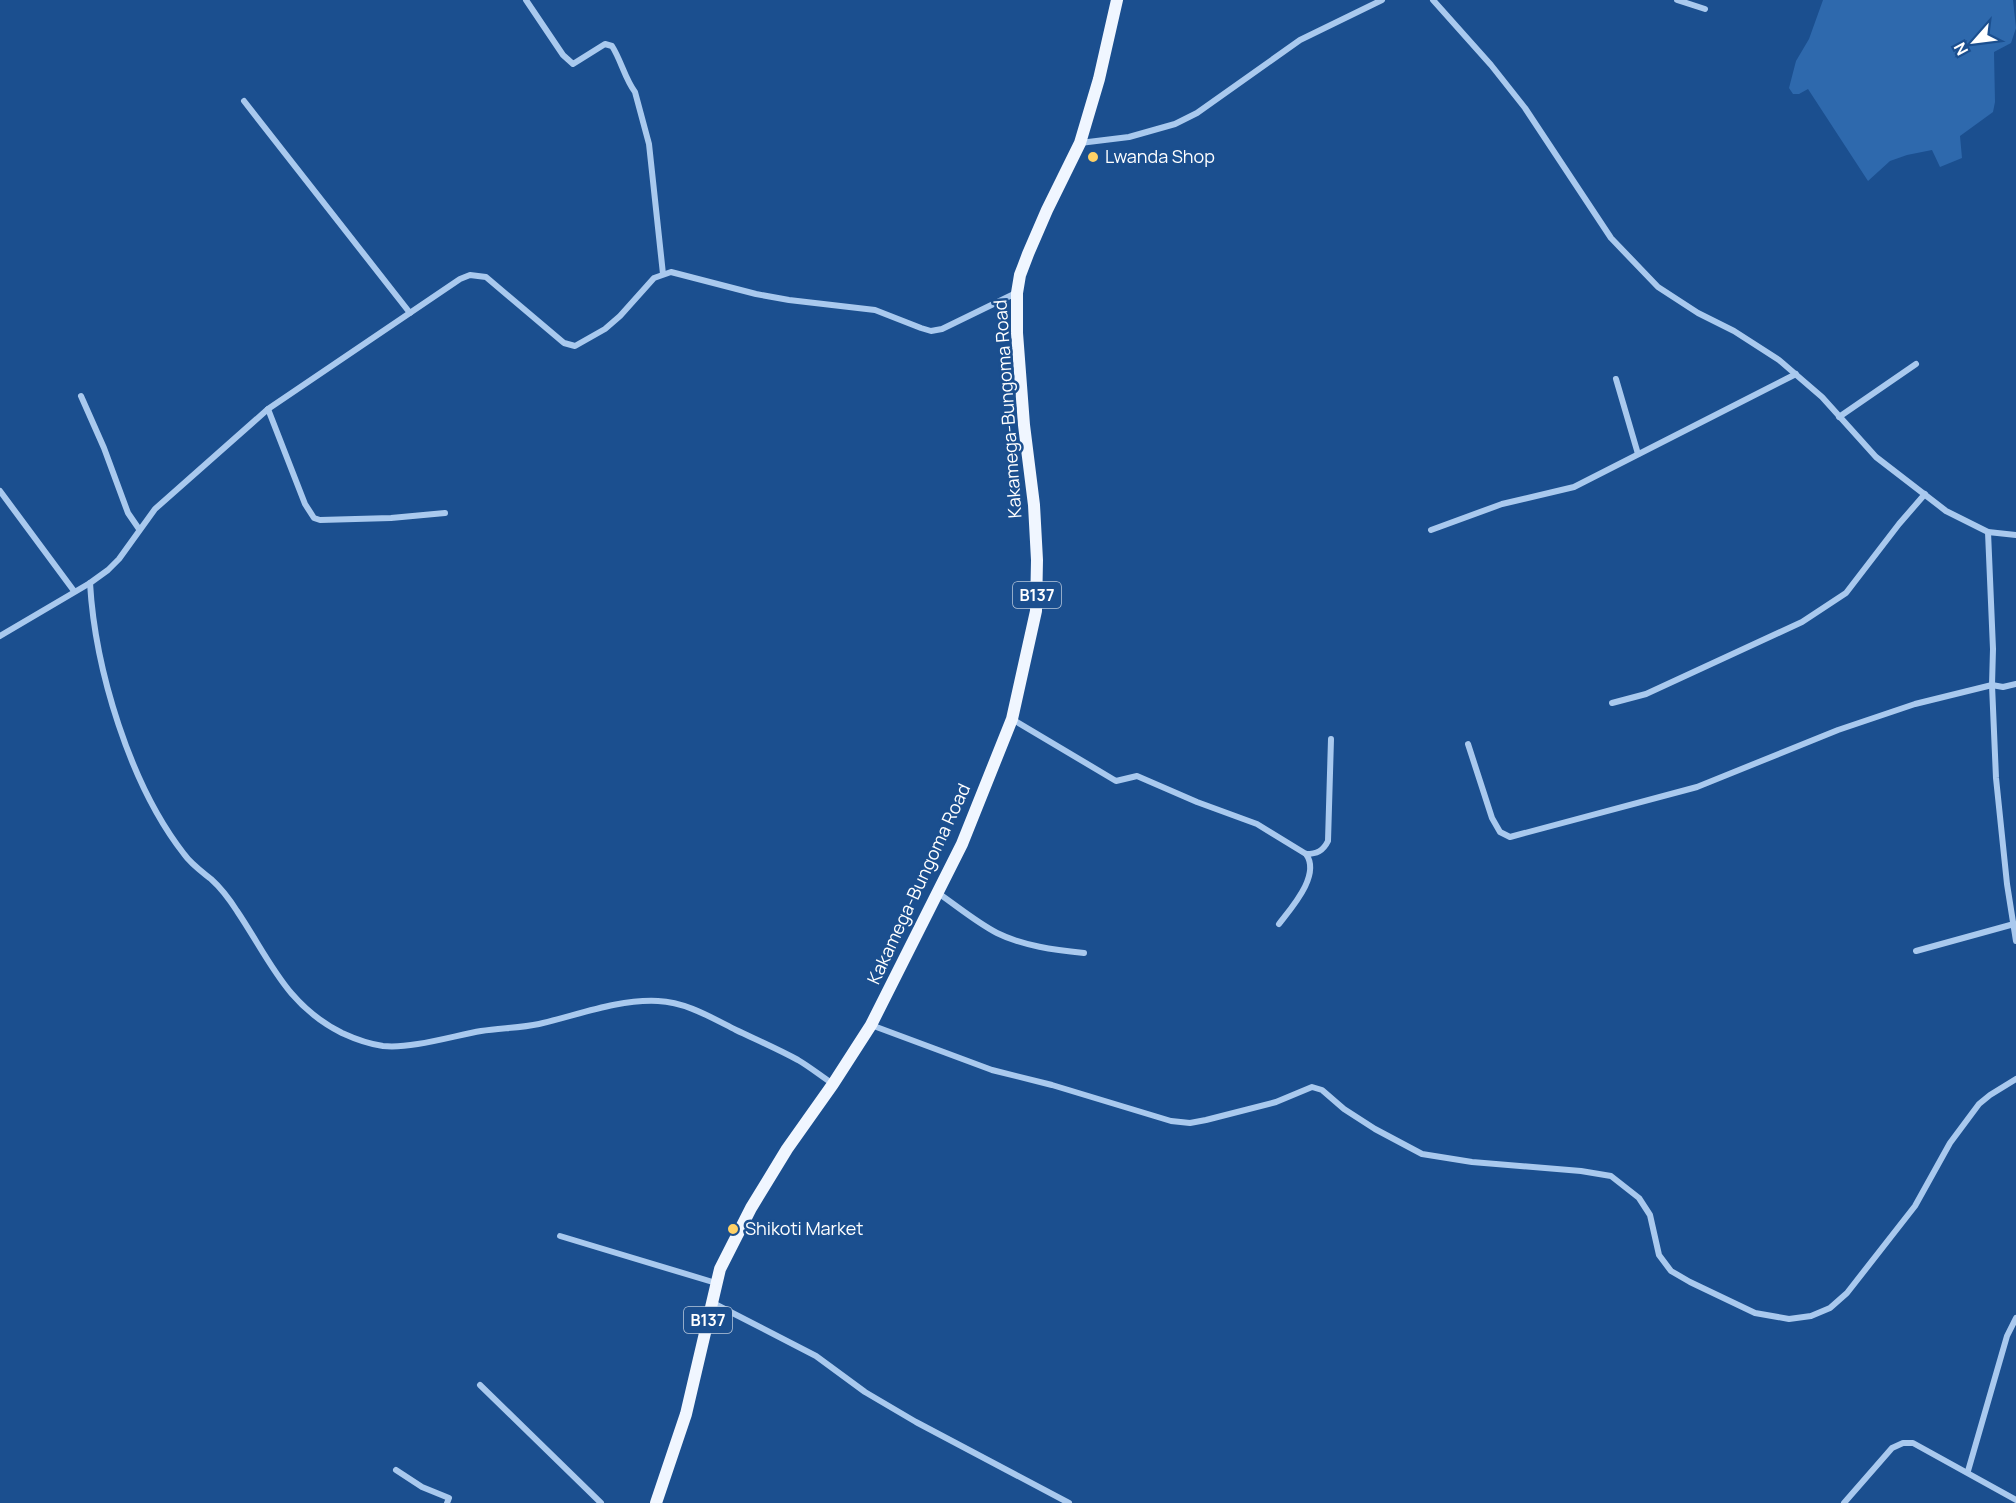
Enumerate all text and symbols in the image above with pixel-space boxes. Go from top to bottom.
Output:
north arrow [1944,12,2004,72]
text: N [1948,39,1973,59]
place label: Lwanda Shop [1105,144,1215,168]
marker: Lwanda Shop [1086,150,1100,164]
street label: Kakamega-Bungoma Road [987,299,1027,519]
road number: B137 [1013,582,1061,608]
street label: Kakamega-Bungoma Road [861,779,975,988]
place label: Shikoti Market [745,1216,864,1240]
marker: Shikoti Market [726,1222,740,1236]
road number: B137 [684,1307,732,1333]

